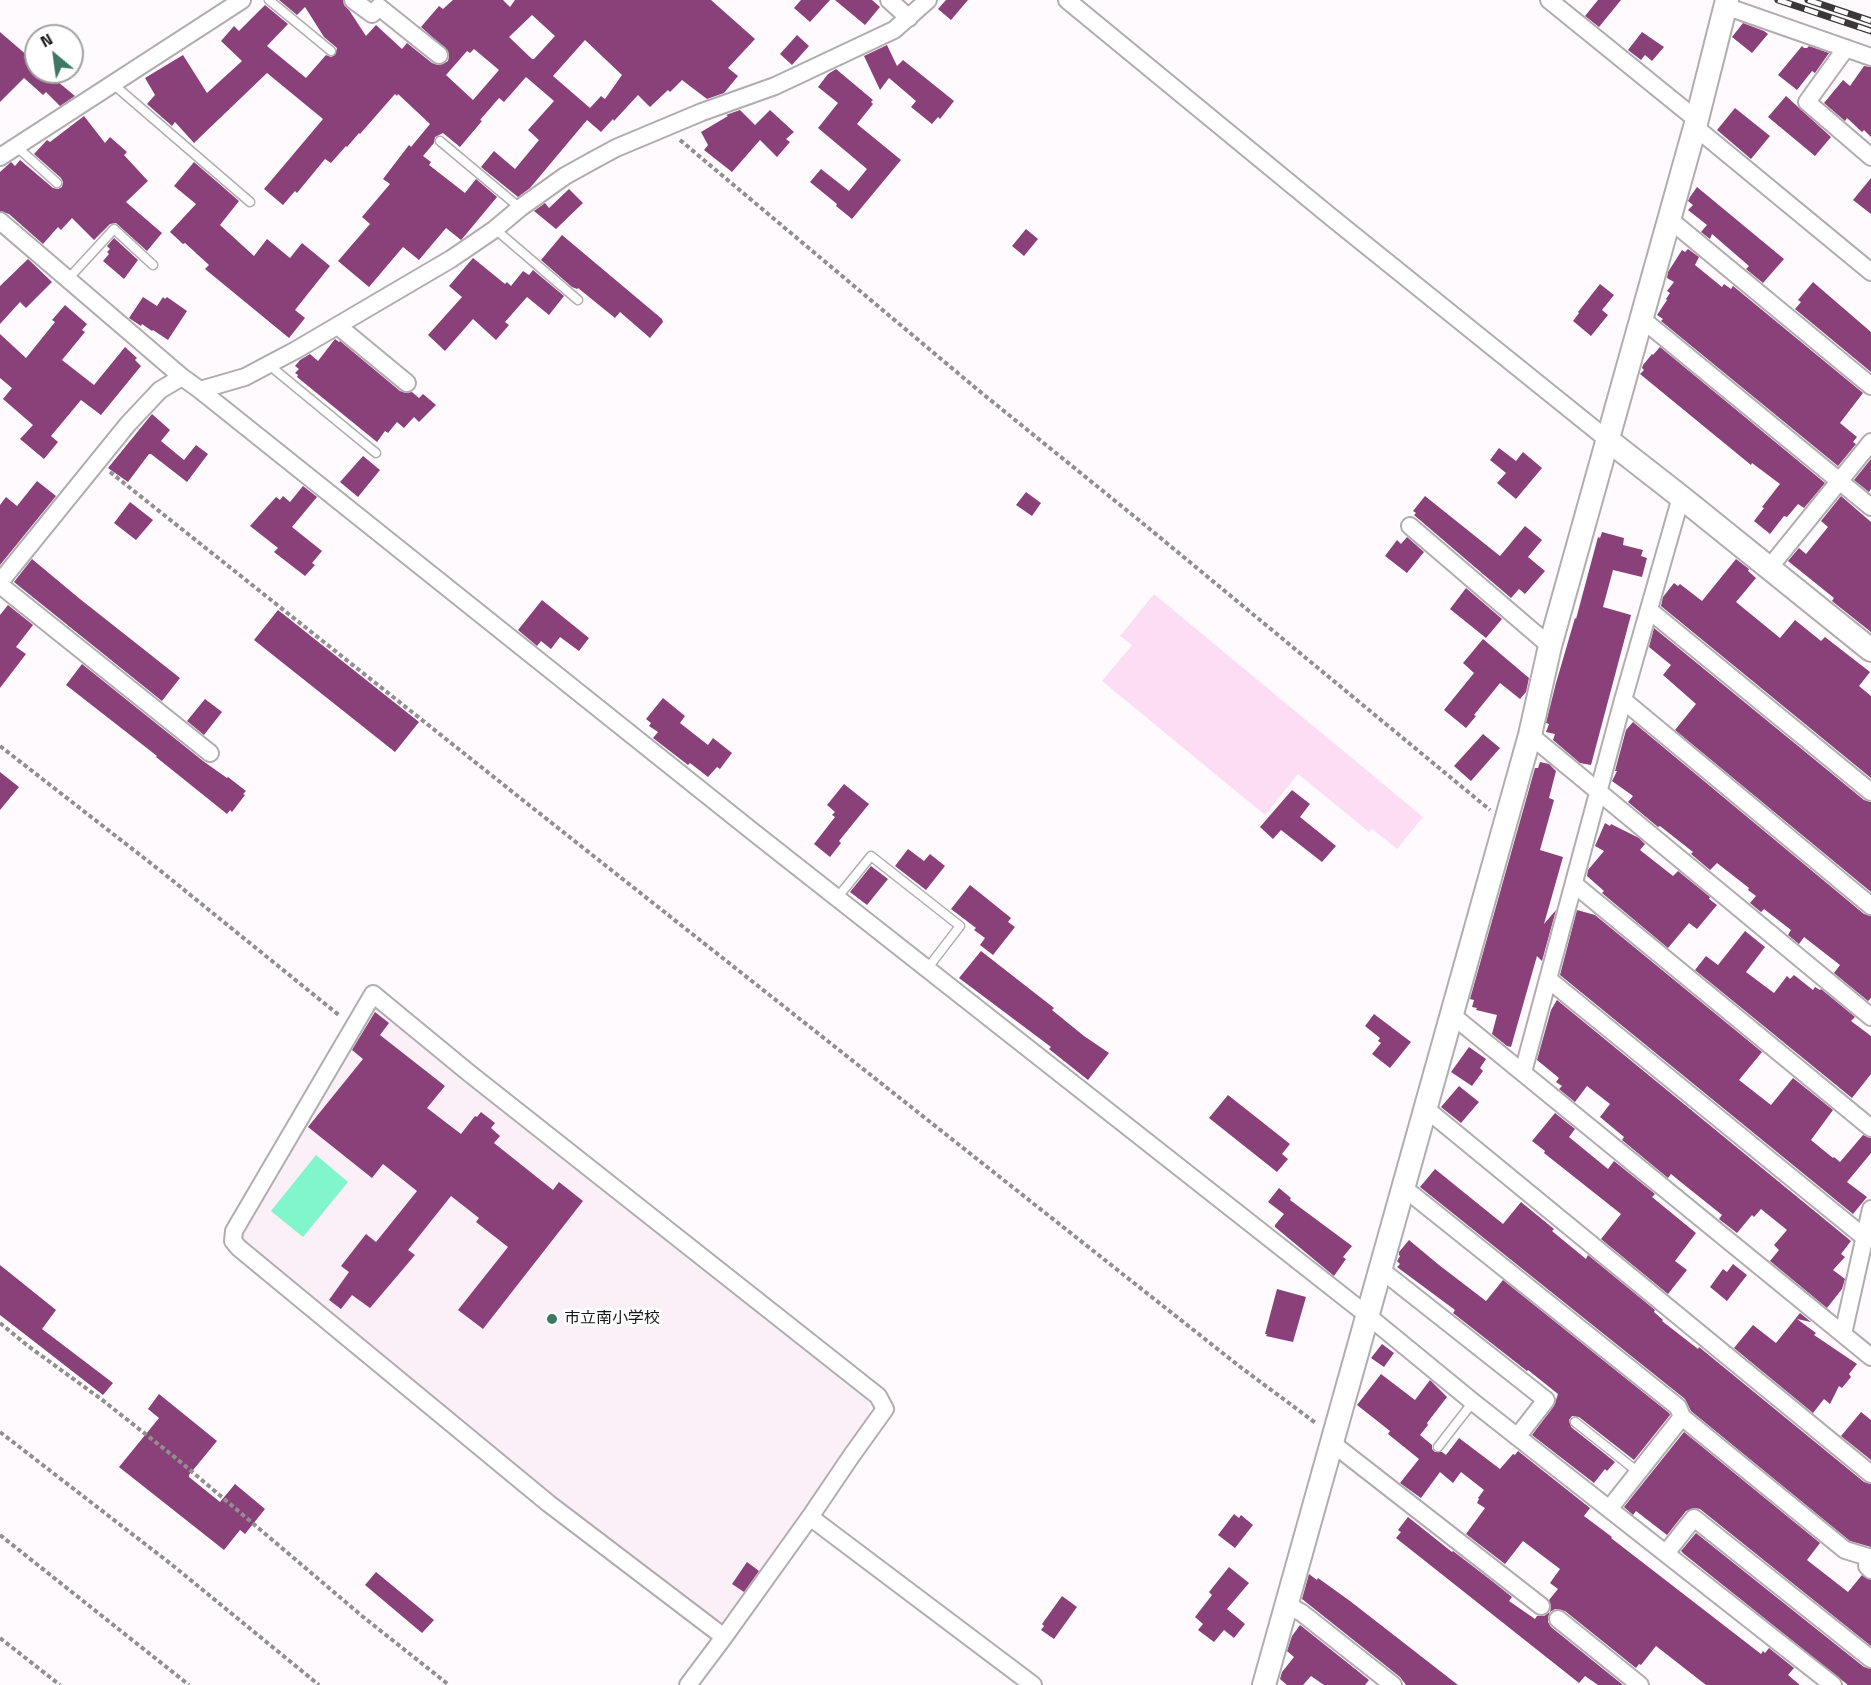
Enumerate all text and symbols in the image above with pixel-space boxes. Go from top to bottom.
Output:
north arrow [24,24,84,84]
text: N [36,27,57,53]
place label: 市立南小学校 [564,1309,660,1329]
marker: 市立南小学校 [545,1312,559,1326]

